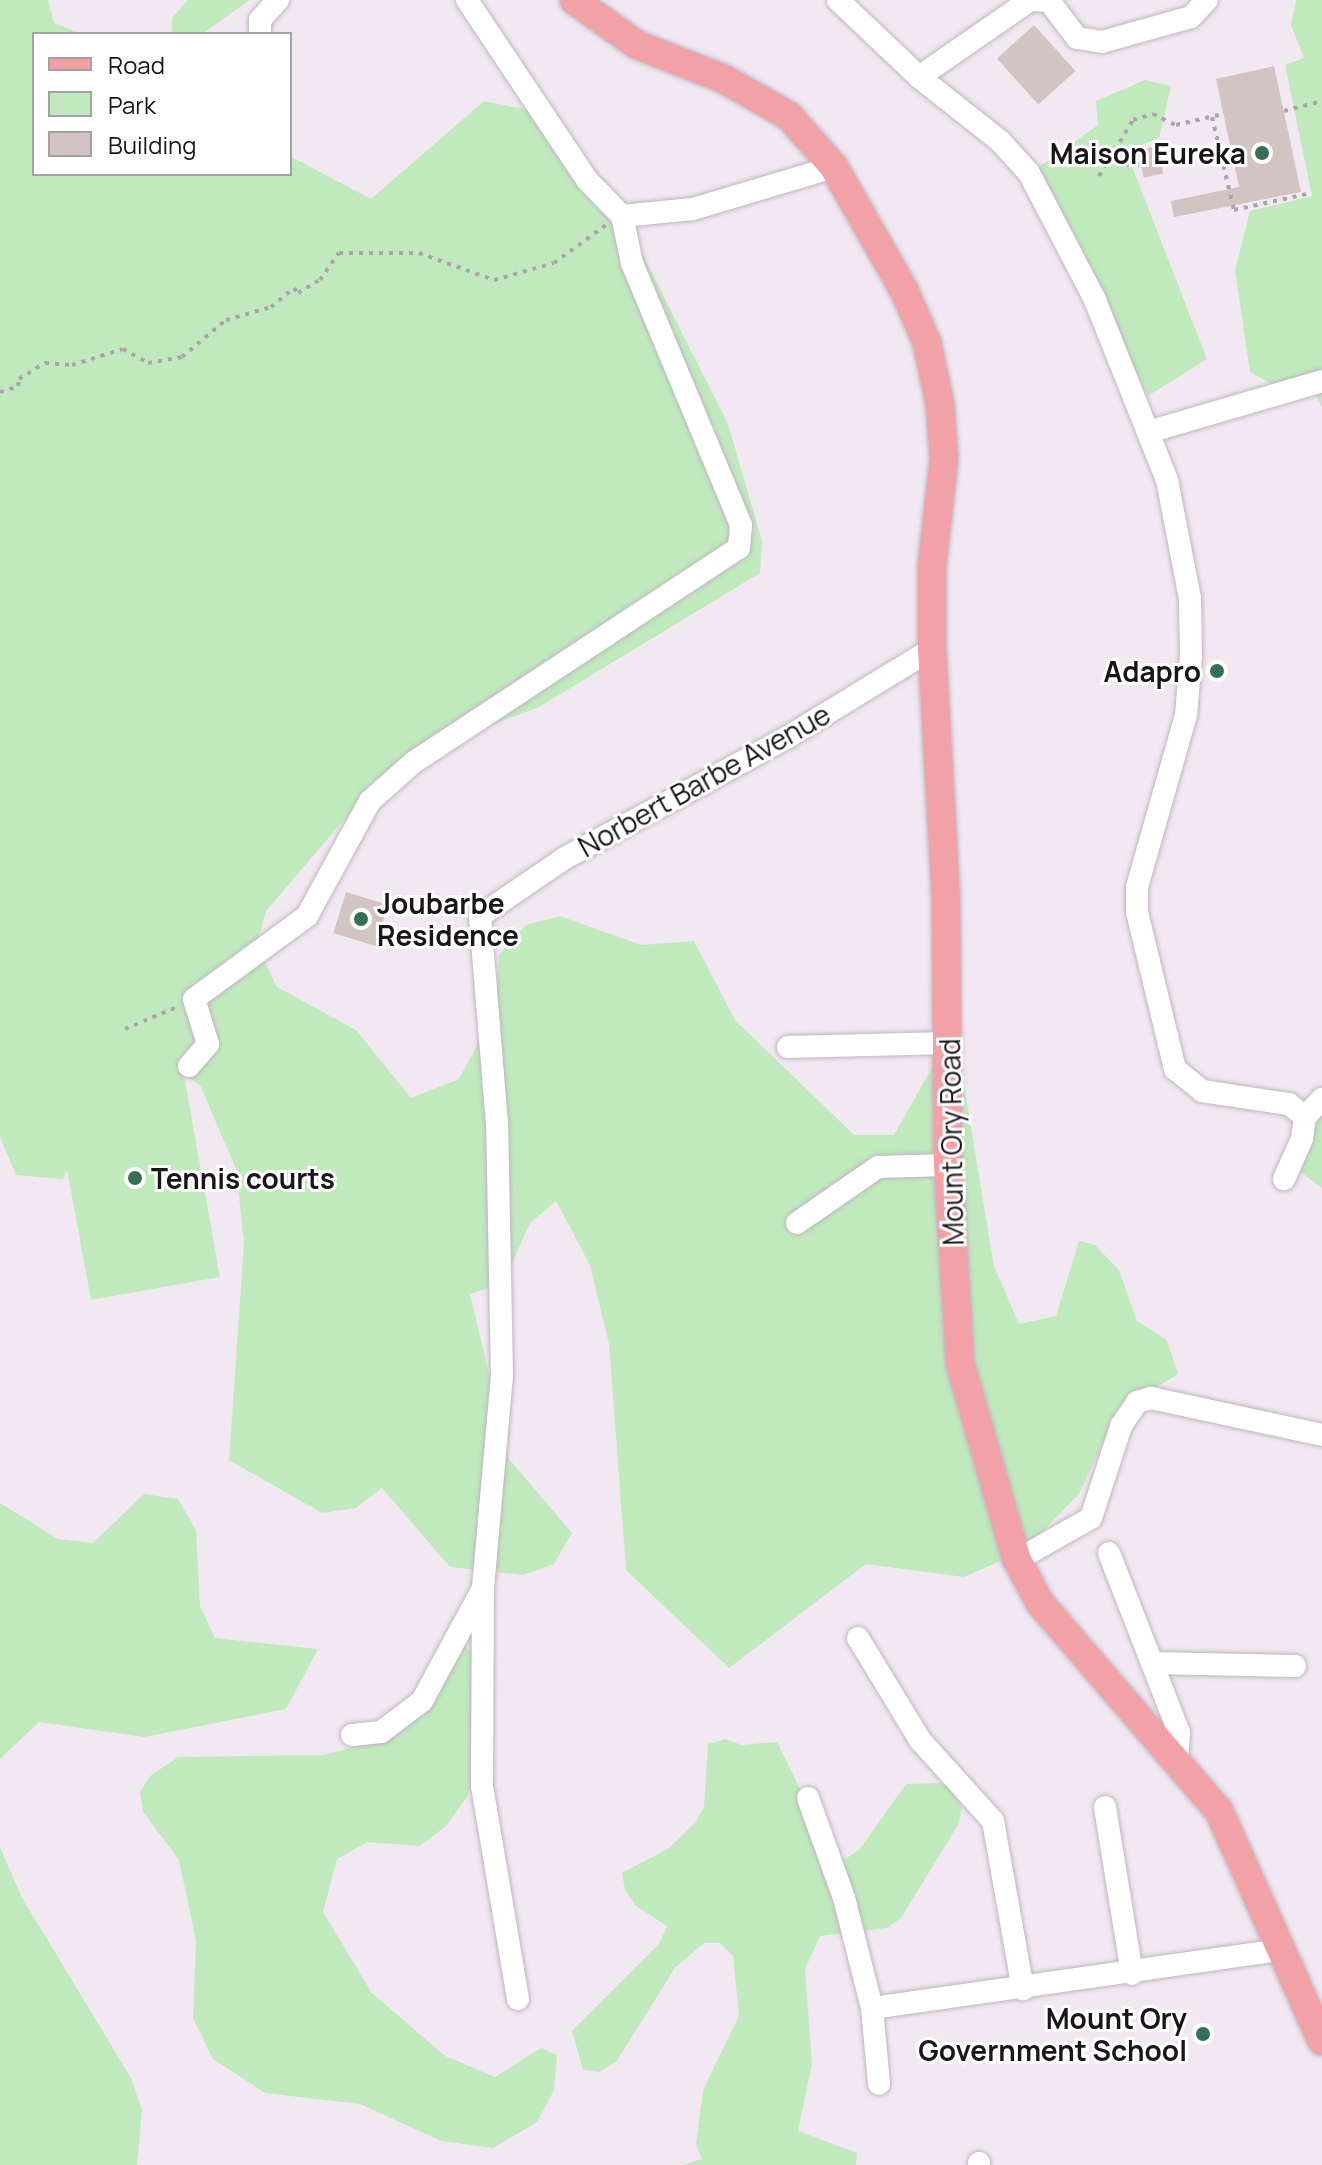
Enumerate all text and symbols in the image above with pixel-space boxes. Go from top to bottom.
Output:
legend [32,32,292,176]
text: Road [108,48,165,81]
text: Park [108,88,156,121]
text: Building [108,128,196,161]
place label: Maison Eureka [1050,136,1246,170]
marker: Maison Eureka [1253,144,1271,162]
place label: Adapro [1103,654,1201,688]
marker: Adapro [1208,662,1226,680]
street label: Norbert Barbe Avenue [572,697,836,863]
place label: Joubarbe Residence [377,886,519,952]
marker: Joubarbe Residence [352,910,370,928]
street label: Mount Ory Road [932,1038,970,1246]
place label: Tennis courts [151,1161,335,1195]
marker: Tennis courts [126,1169,144,1187]
place label: Mount Ory Government School [918,2001,1187,2067]
marker: Mount Ory Government School [1194,2025,1212,2043]

